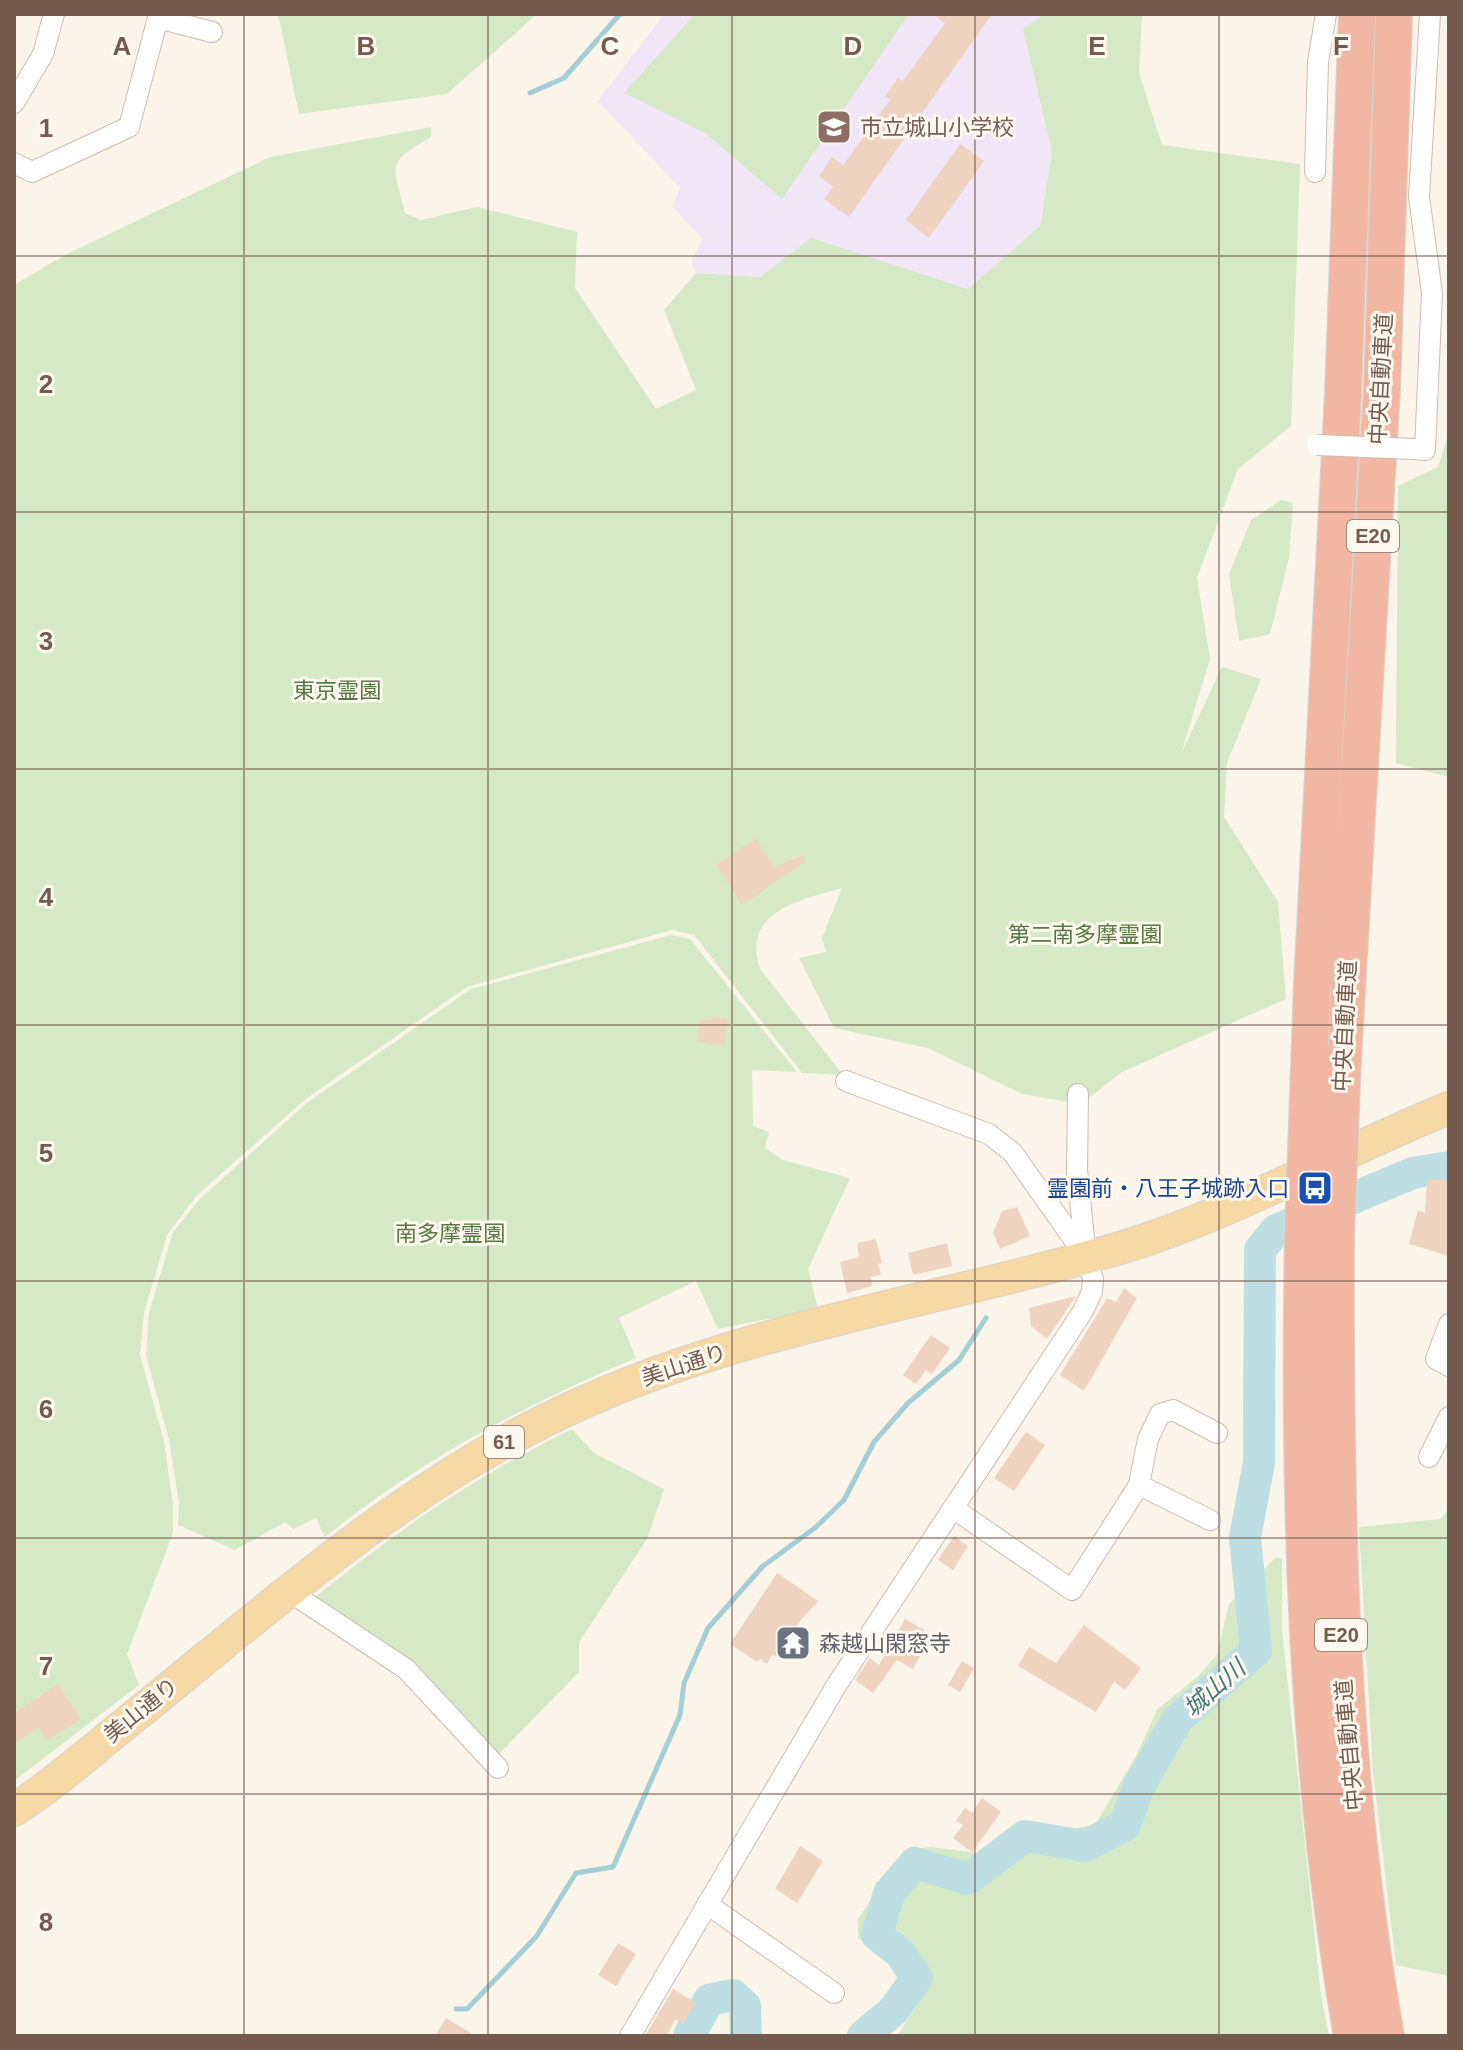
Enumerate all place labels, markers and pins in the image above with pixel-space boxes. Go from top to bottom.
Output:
school or university icon: 市立城山小学校 [815,108,853,146]
place label: 市立城山小学校 [860,115,1014,140]
bus stop icon: 霊園前・八王子城跡入口 [1296,1169,1334,1207]
place label: 霊園前・八王子城跡入口 [1047,1176,1289,1201]
temple icon: 森越山閑窓寺 [774,1624,812,1662]
place label: 森越山閑窓寺 [819,1631,951,1656]

